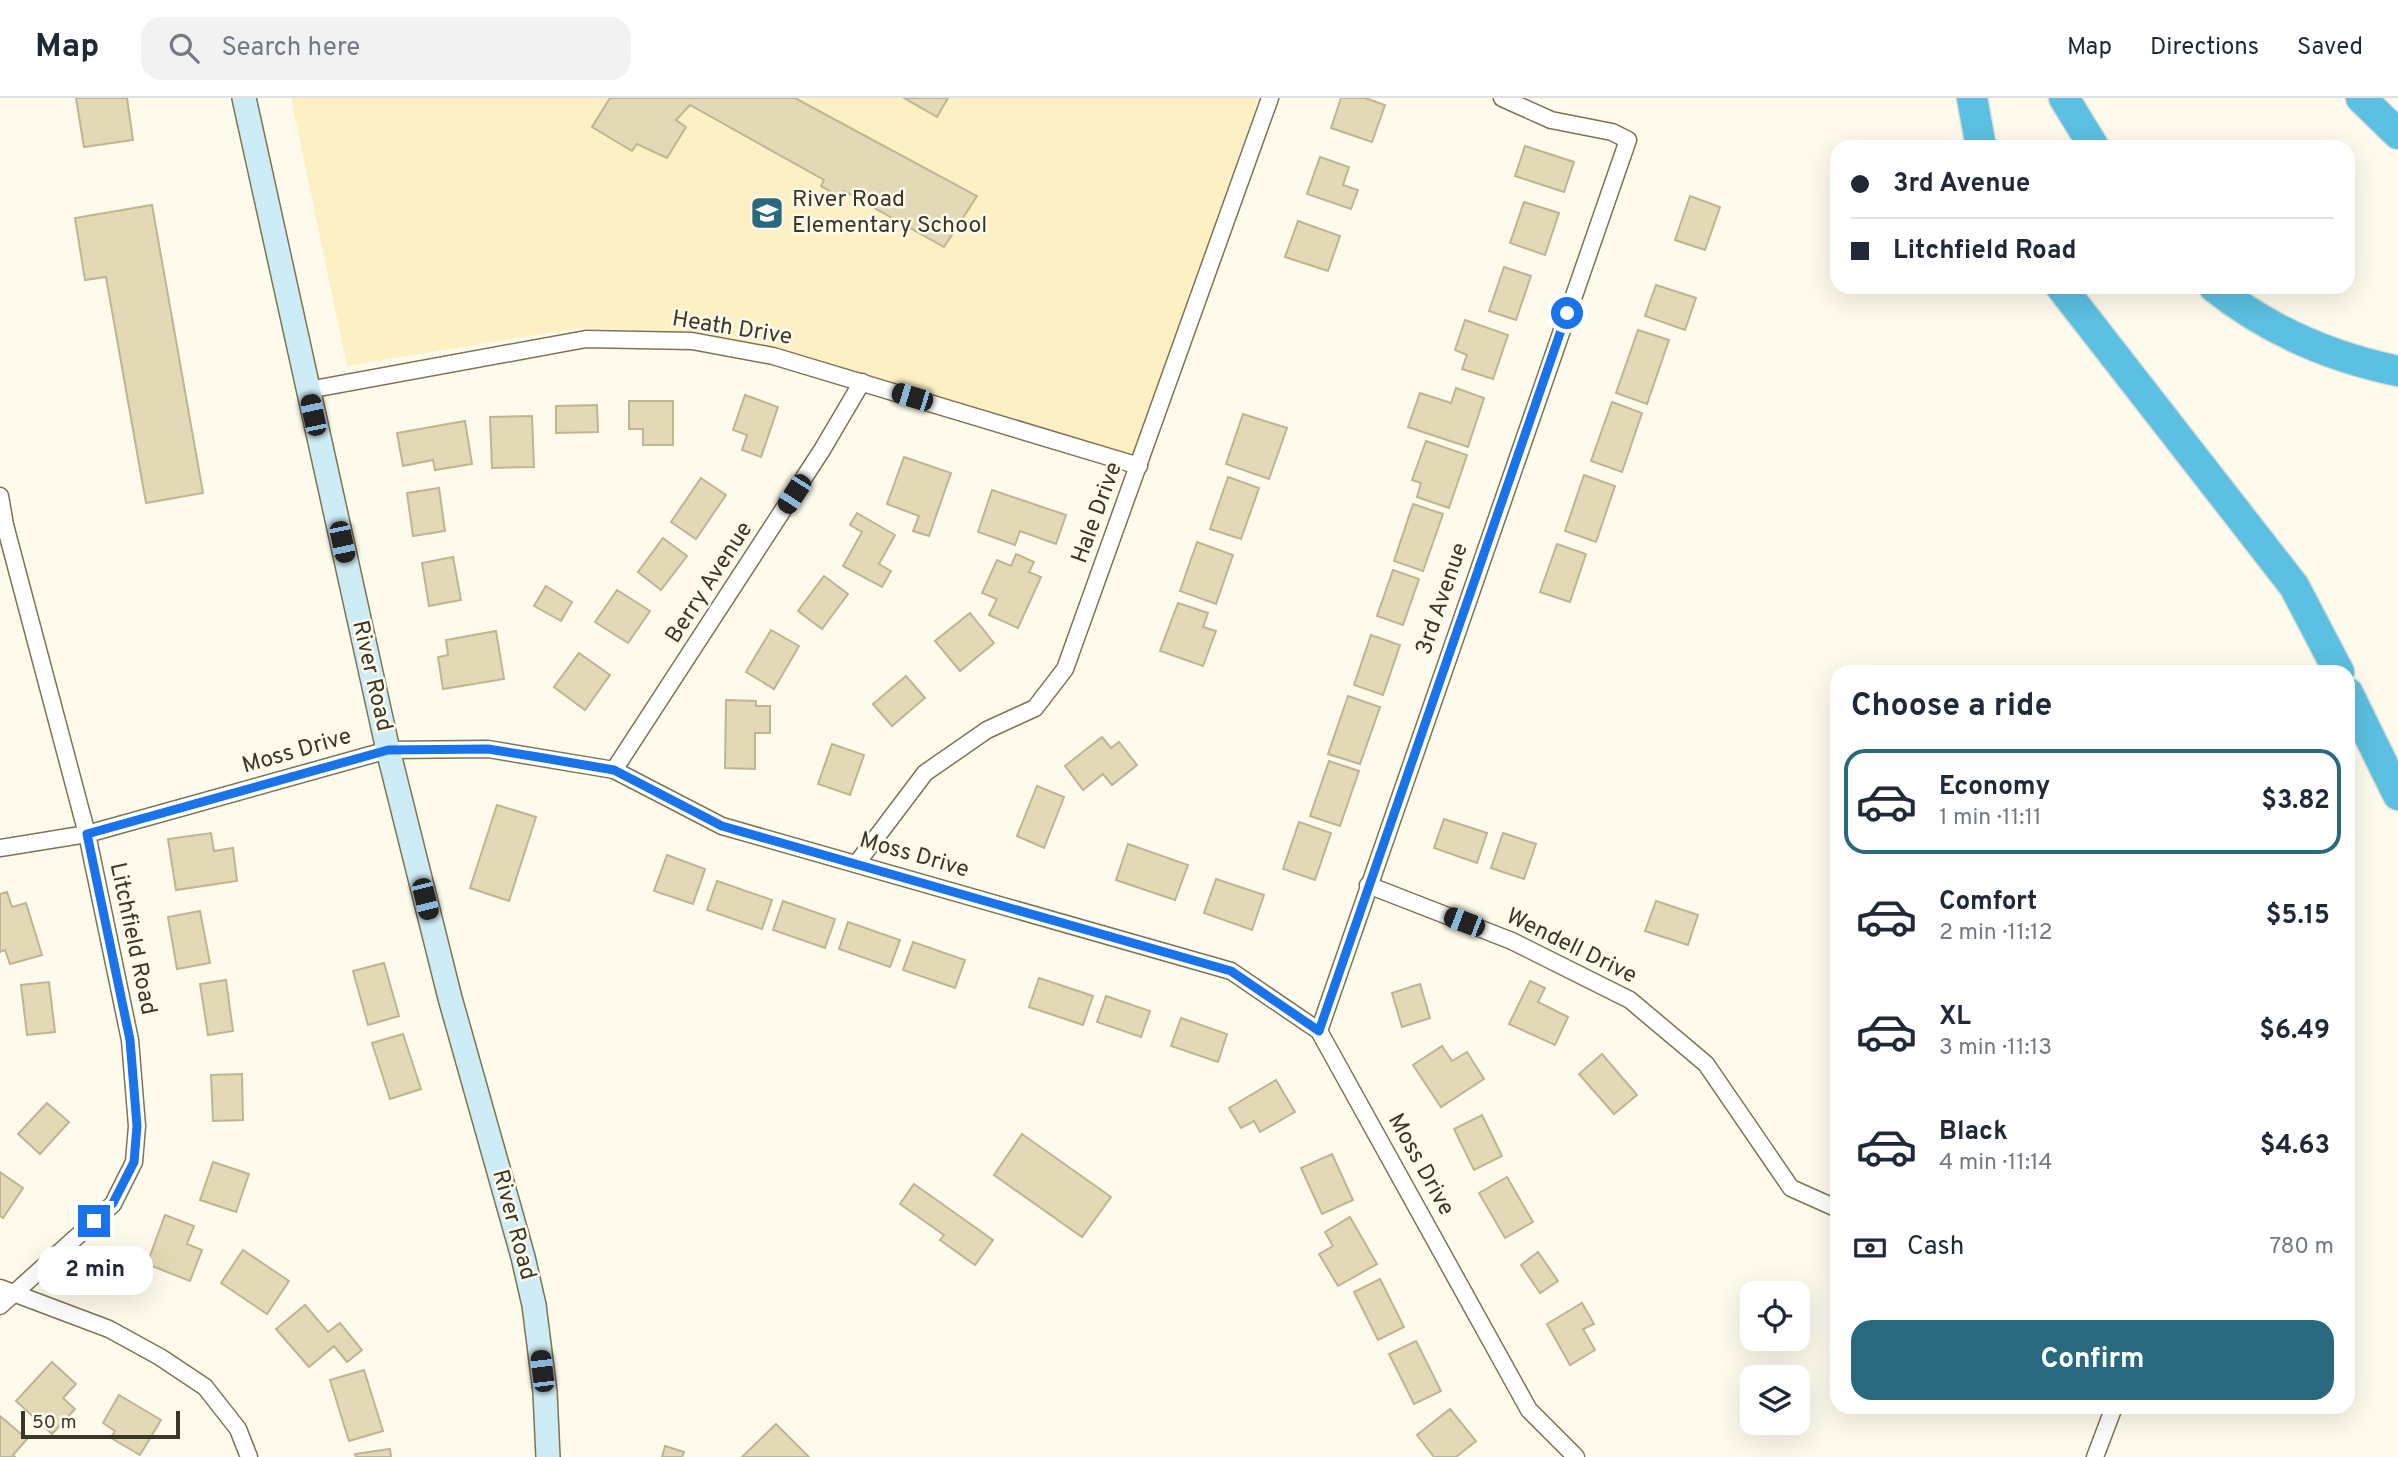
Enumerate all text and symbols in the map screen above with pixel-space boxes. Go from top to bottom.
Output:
search box [141,17,631,80]
text: Map [35,27,99,69]
icon: search [165,29,203,67]
text: Search here [221,32,360,65]
text: Map [2067,33,2112,63]
text: Directions [2150,33,2259,63]
text: Saved [2297,33,2363,63]
text: 3rd Avenue [1893,168,2030,201]
place label: River Road Elementary School [792,186,987,241]
school or university icon: River Road Elementary School [748,194,786,232]
text: Litchfield Road [1893,235,2077,268]
route start [1551,297,1583,329]
street label: Heath Drive [670,305,794,353]
car [889,381,936,413]
car [299,392,328,438]
street label: Hale Drive [1066,458,1130,568]
car [774,471,815,517]
street label: Berry Avenue [660,517,760,649]
car [328,519,357,565]
street label: 3rd Avenue [1410,539,1476,659]
street label: River Road [344,618,398,734]
text: Choose a ride [1851,687,2052,727]
street label: Moss Drive [239,723,355,781]
icon: car [1855,770,1918,833]
text: Economy [1939,771,2050,804]
text: $3.82 [2261,785,2330,818]
text: 1 min · 11:11 [1939,804,2042,833]
street label: Moss Drive [856,827,972,885]
street label: Litchfield Road [102,860,162,1018]
car [410,876,441,922]
icon: car [1855,885,1918,948]
text: Comfort [1939,886,2037,919]
text: $5.15 [2266,900,2330,933]
street label: Wendell Drive [1501,903,1641,991]
car [1441,905,1488,939]
text: 2 min · 11:12 [1939,919,2053,948]
icon: car [1855,1000,1918,1063]
text: XL [1939,1001,1971,1034]
text: $6.49 [2259,1015,2330,1048]
text: 3 min · 11:13 [1939,1034,2052,1063]
street label: Moss Drive [1380,1109,1460,1221]
icon: car [1855,1115,1918,1178]
text: Black [1939,1116,2008,1149]
text: $4.63 [2260,1130,2330,1163]
text: 4 min · 11:14 [1939,1149,2053,1178]
street label: River Road [484,1167,542,1283]
route end [78,1205,110,1237]
icon: cash [1851,1229,1889,1267]
text: Cash [1907,1231,1964,1264]
text: 780 m [2269,1233,2334,1262]
callout: 2 min [36,1246,152,1294]
text: 2 min [65,1256,125,1285]
map controls [1740,1281,1810,1435]
button: locate [1740,1281,1810,1351]
button: Confirm [1851,1320,2334,1400]
car [530,1349,555,1393]
button: layers [1740,1365,1810,1435]
scale bar [21,1408,180,1440]
text: 50 m [32,1411,77,1435]

